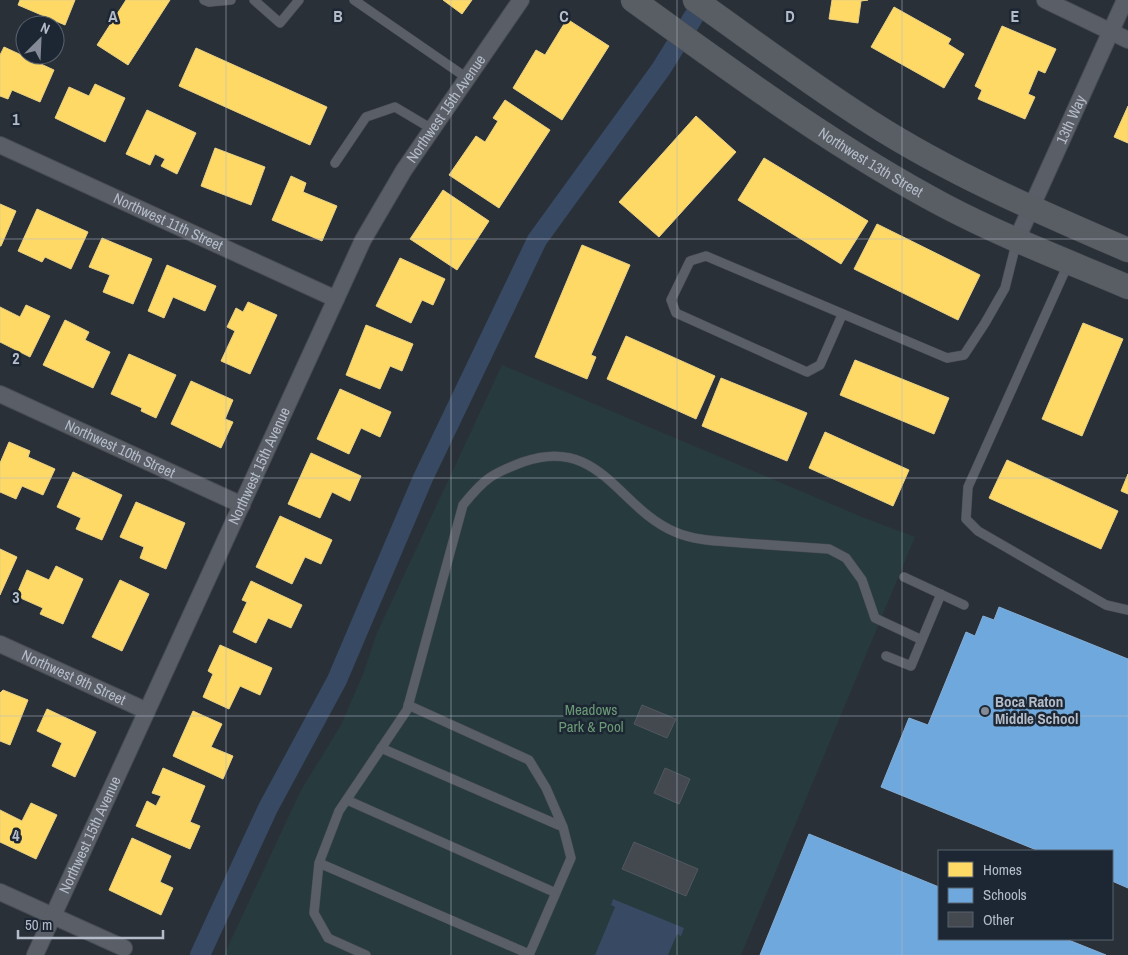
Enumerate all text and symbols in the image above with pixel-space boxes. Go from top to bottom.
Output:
text: A [108,5,118,27]
text: B [333,5,343,27]
text: C [559,5,569,27]
text: D [785,5,795,27]
text: E [1011,5,1020,27]
north arrow [15,15,65,65]
text: N [38,18,53,38]
street label: Northwest 15th Avenue [401,50,490,167]
street label: 13th Way [1050,91,1091,147]
text: 1 [12,108,20,130]
street label: Northwest 13th Street [814,122,927,202]
street label: Northwest 11th Street [110,187,227,256]
text: 2 [12,347,20,369]
street label: Northwest 15th Avenue [223,404,295,528]
street label: Northwest 10th Street [62,414,179,483]
text: 3 [12,586,20,608]
street label: Northwest 9th Street [18,644,130,710]
place label: Boca Raton Middle School [995,691,1078,729]
park label: Meadows Park & Pool [559,699,623,737]
marker: Boca Raton Middle School [979,705,991,717]
street label: Northwest 15th Avenue [54,773,126,897]
text: 4 [12,824,20,846]
legend [938,850,1113,940]
text: Homes [983,859,1022,880]
text: Schools [983,884,1027,905]
scale bar [18,908,162,940]
text: Other [983,909,1014,930]
text: 50 m [25,914,52,935]

